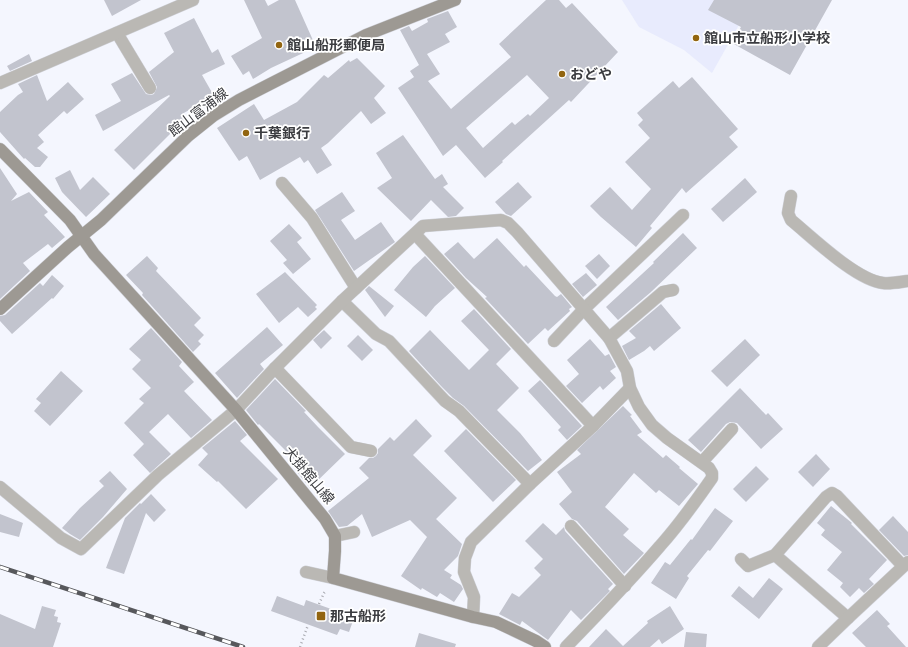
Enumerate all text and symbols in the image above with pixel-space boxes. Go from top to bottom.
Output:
place label: 館山市立船形小学校 [704,30,830,47]
marker: 館山市立船形小学校 [691,33,701,43]
place label: 館山船形郵便局 [287,37,385,54]
marker: 館山船形郵便局 [274,40,284,50]
place label: おどや [570,66,612,83]
marker: おどや [557,69,567,79]
street label: 館山富浦線 [165,85,231,140]
place label: 千葉銀行 [254,125,310,142]
marker: 千葉銀行 [241,128,251,138]
street label: 犬掛館山線 [280,443,338,508]
place label: 那古船形 [330,608,386,625]
marker: 那古船形 [315,610,327,622]

